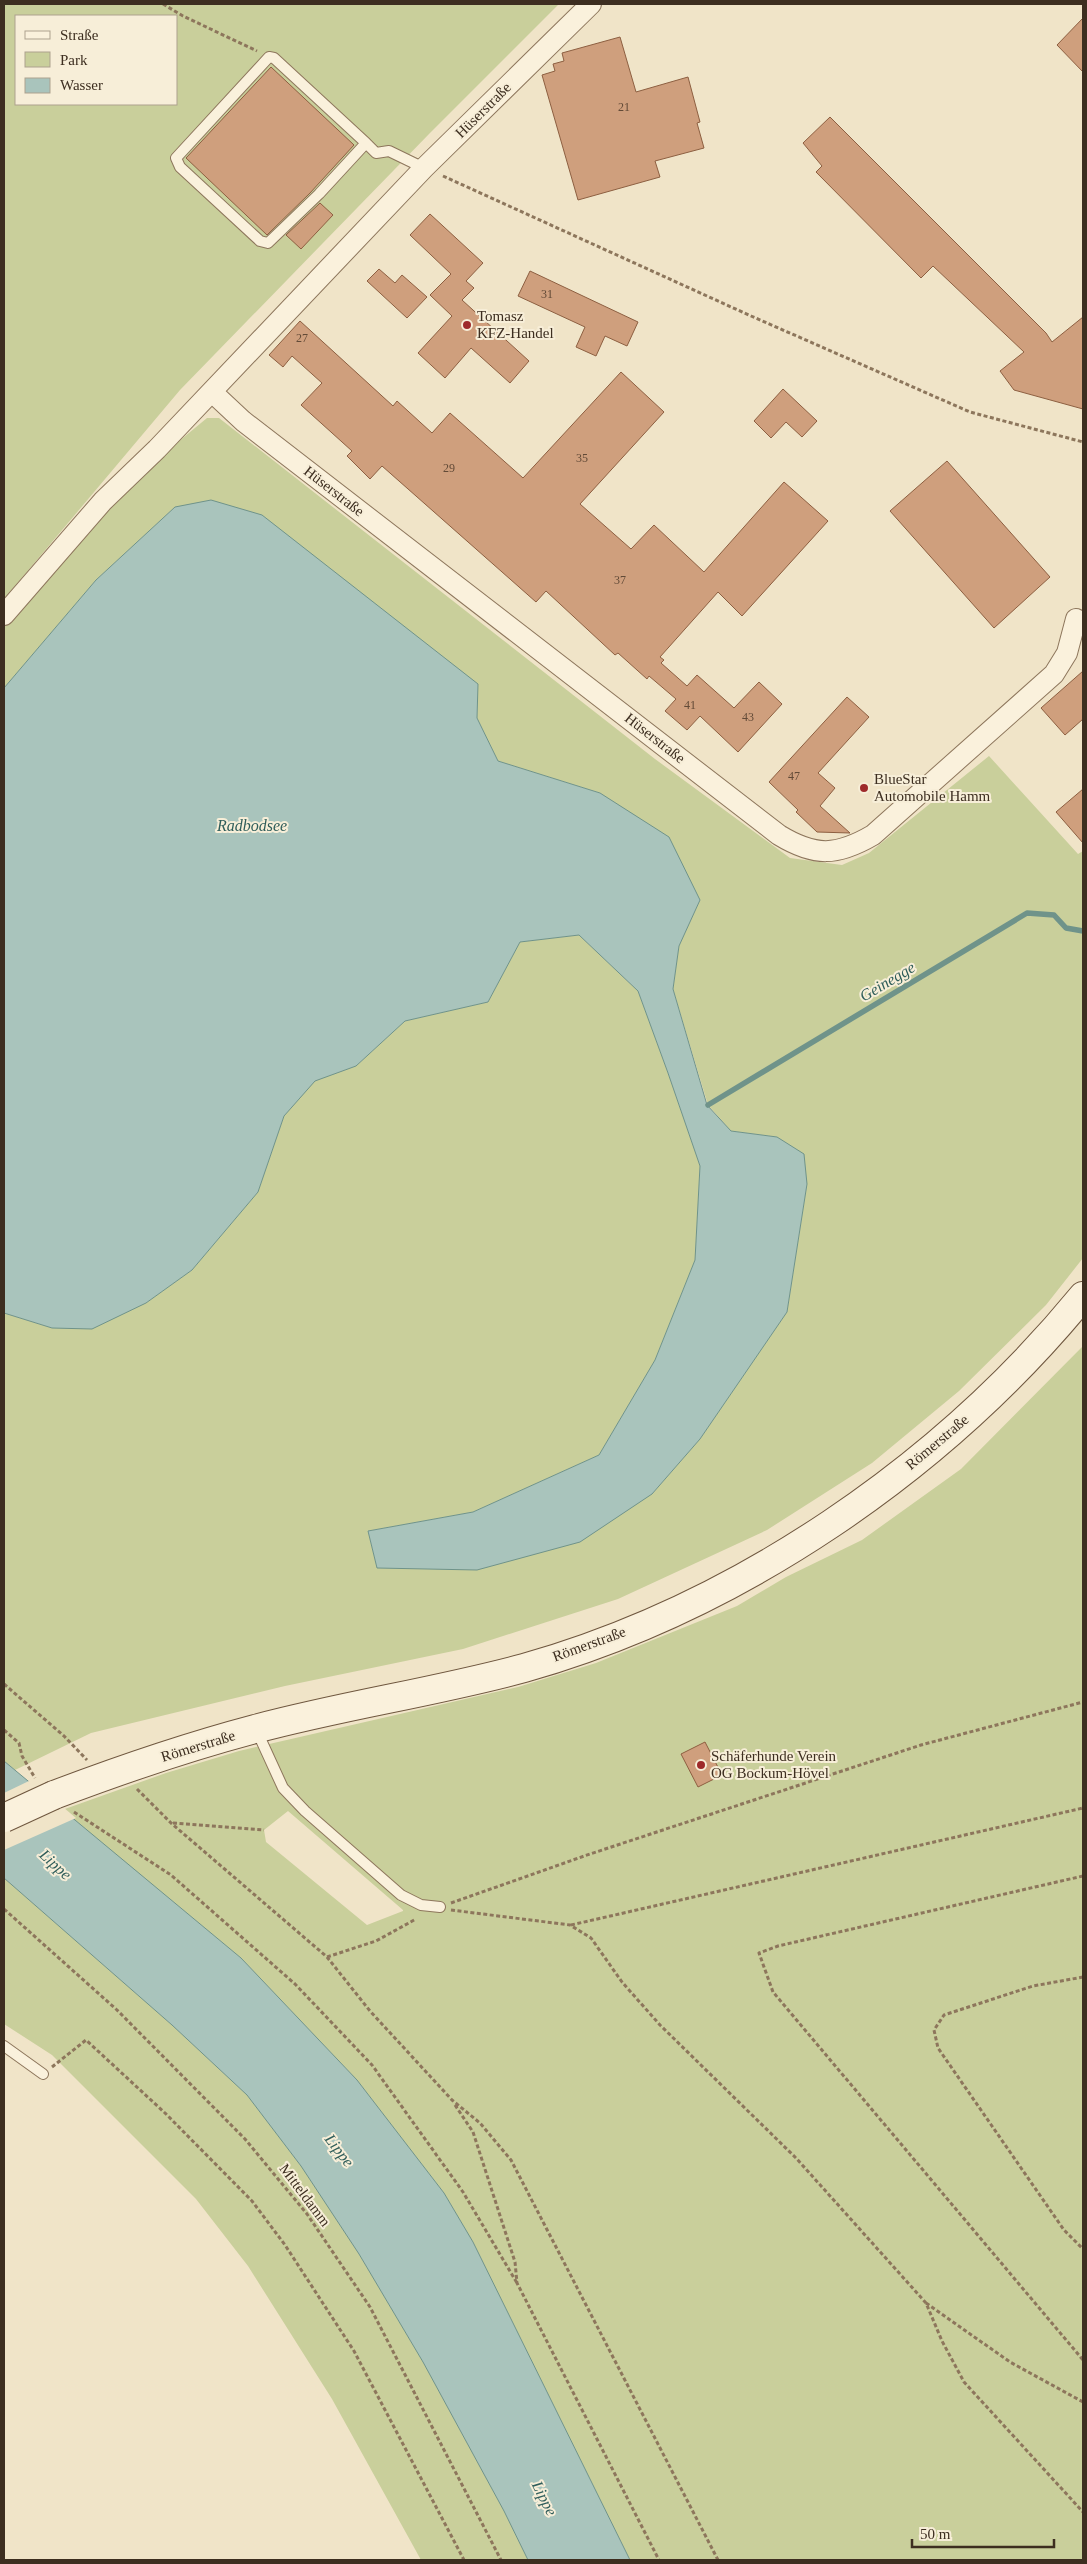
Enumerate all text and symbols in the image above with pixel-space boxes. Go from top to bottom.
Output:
legend [15,15,178,105]
text: Straße [60,27,99,43]
text: Park [60,52,88,68]
text: Wasser [60,77,103,93]
street label: Hüserstraße [452,79,514,141]
house number: 21 [618,100,630,114]
house number: 31 [541,287,553,301]
place label: Tomasz KFZ-Handel [477,308,554,341]
marker: Tomasz KFZ-Handel [461,319,473,331]
house number: 27 [296,331,308,345]
house number: 35 [576,451,588,465]
house number: 29 [443,461,455,475]
street label: Hüserstraße [301,463,367,520]
house number: 37 [614,573,626,587]
house number: 41 [684,698,696,712]
street label: Hüserstraße [622,710,688,767]
house number: 43 [742,710,754,724]
house number: 47 [788,769,800,783]
place label: BlueStar Automobile Hamm [874,771,991,804]
marker: BlueStar Automobile Hamm [858,782,870,794]
water label: Radbodsee [216,817,287,834]
water label: Geinegge [857,958,918,1005]
street label: Römerstraße [903,1411,972,1473]
street label: Römerstraße [550,1623,628,1665]
street label: Römerstraße [159,1727,237,1765]
place label: Schäferhunde Verein OG Bockum-Hövel [711,1748,837,1781]
marker: Schäferhunde Verein OG Bockum-Hövel [695,1759,707,1771]
water label: Lippe [35,1845,75,1884]
water label: Lippe [320,2130,358,2171]
street label: Mitteldamm [276,2161,334,2230]
water label: Lippe [527,2477,560,2519]
scale bar [912,2516,1054,2548]
text: 50 m [920,2526,951,2542]

